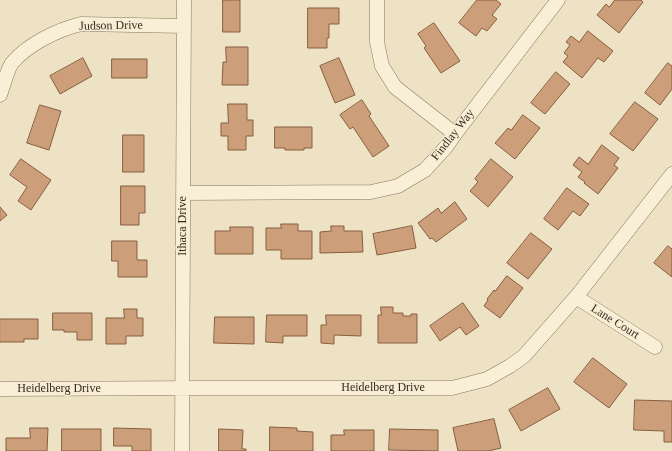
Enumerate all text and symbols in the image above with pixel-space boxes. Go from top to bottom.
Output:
street label: Judson Drive [79,18,143,34]
street label: Findlay Way [428,106,478,164]
street label: Ithaca Drive [176,196,190,256]
street label: Lane Court [588,302,642,342]
street label: Heidelberg Drive [341,381,425,395]
street label: Heidelberg Drive [17,382,101,396]

